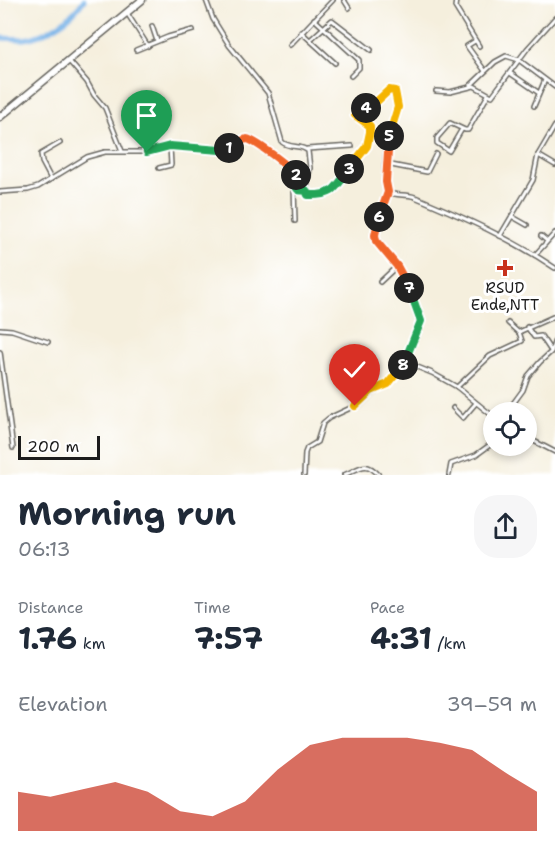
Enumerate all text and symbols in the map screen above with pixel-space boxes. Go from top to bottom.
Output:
pin [121,90,172,152]
pin: 4 [351,93,381,123]
text: 4 [360,97,372,118]
icon: arrive [130,99,163,132]
pin: 5 [374,121,404,151]
text: 5 [384,125,394,146]
pin: 1 [214,133,244,163]
text: 1 [225,137,233,158]
pin: 3 [334,154,364,184]
text: 3 [343,158,355,179]
pin: 2 [281,160,311,190]
text: 2 [290,164,302,185]
pin: 6 [364,202,394,232]
text: 6 [373,206,385,227]
marker: RSUD Ende,NTT [496,259,514,277]
pin: 7 [394,273,424,303]
text: 7 [403,277,415,298]
place label: RSUD Ende,NTT [471,278,539,315]
pin [329,344,380,406]
pin: 8 [388,350,418,380]
icon: check [338,353,371,386]
text: 8 [397,354,409,375]
map controls [483,402,537,456]
button: locate [483,402,537,456]
scale bar [18,433,100,460]
text: 200 m [27,436,79,457]
text: Morning run [18,491,236,536]
button: share [474,495,537,558]
text: 06:13 [18,536,70,562]
text: Distance [18,597,84,618]
text: Time [194,597,231,618]
text: Pace [370,597,405,618]
text: 1.76 [18,618,77,659]
text: 7:57 [194,618,263,659]
text: 4:31 [370,618,432,659]
text: km [77,633,105,654]
text: /km [432,633,466,654]
text: Elevation [18,691,108,717]
text: 39–59 m [447,691,537,717]

